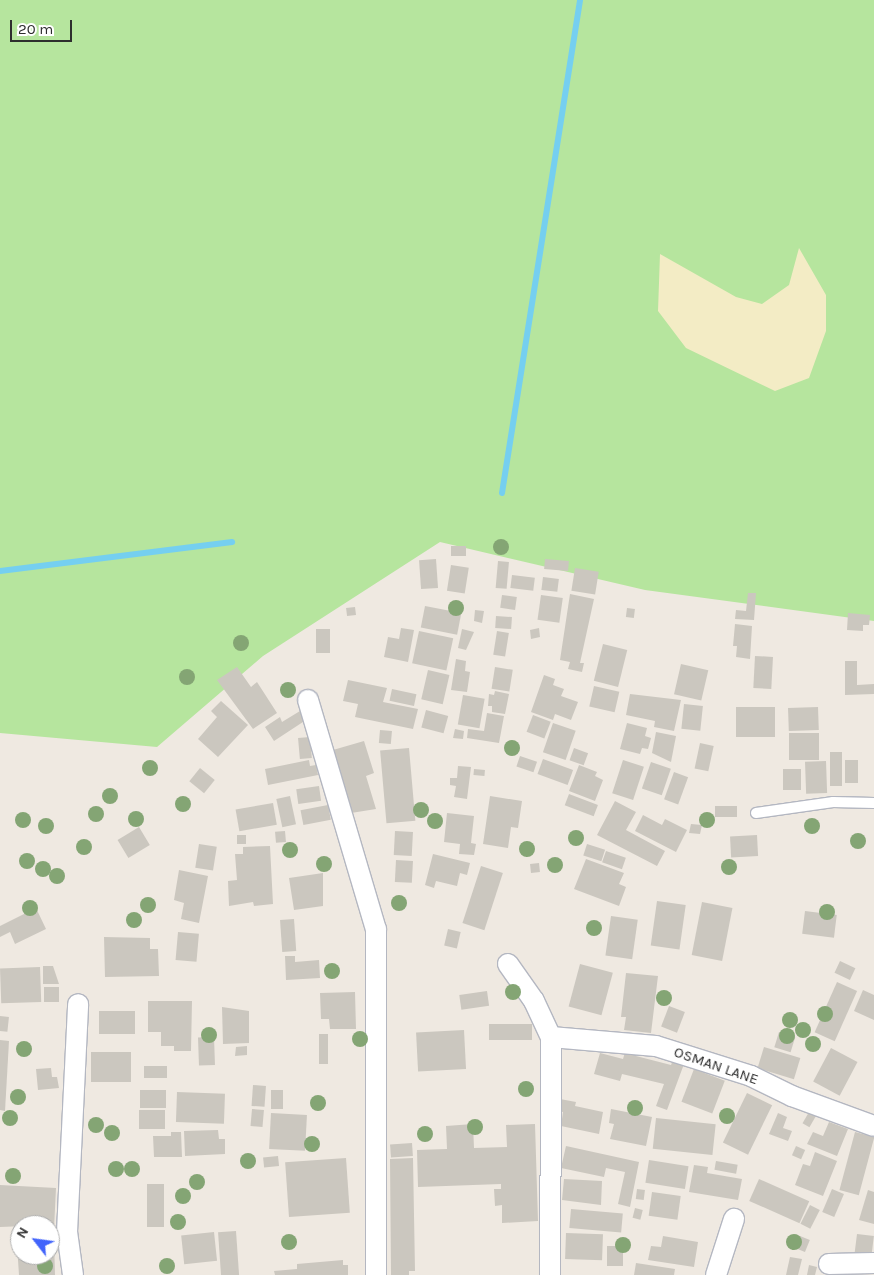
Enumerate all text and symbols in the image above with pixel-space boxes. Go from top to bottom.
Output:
scale bar [12,10,75,42]
text: 20 m [18,20,53,38]
street label: OSMAN LANE [671,1043,761,1089]
north arrow [10,1215,60,1265]
text: N [13,1224,32,1241]

